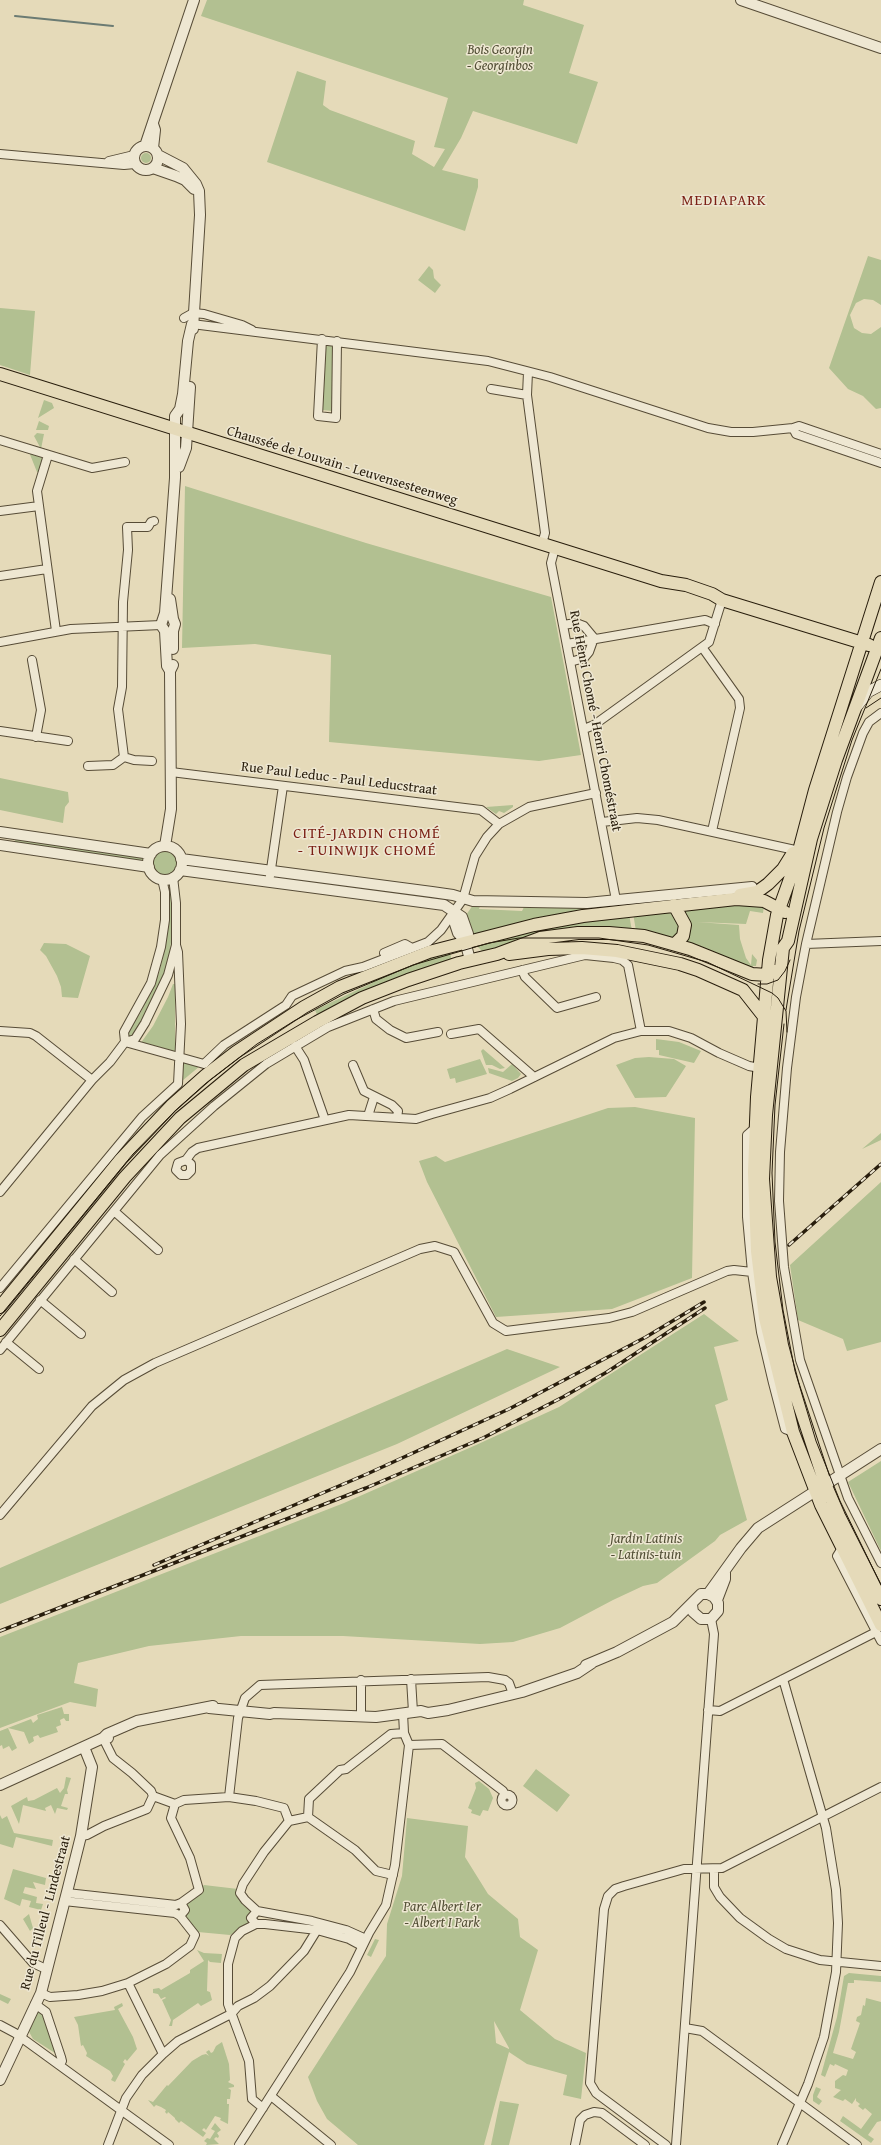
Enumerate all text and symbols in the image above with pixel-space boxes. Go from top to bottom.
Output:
park label: Bois Georgin - Georginbos [467,42,533,74]
district label: MEDIAPARK [681,192,767,210]
street label: Chaussée de Louvain - Leuvensesteenweg [225,423,459,509]
street label: Rue Henri Chomé - Henri Choméstraat [565,609,625,833]
street label: Rue Paul Leduc - Paul Leducstraat [240,759,438,799]
district label: CITÉ-JARDIN CHOMÉ - TUINWIJK CHOMÉ [293,825,441,860]
park label: Jardin Latinis - Latinis-tuin [610,1531,682,1564]
street label: Rue du Tilleul - Lindestraat [17,1834,75,1992]
park label: Parc Albert Ier - Albert I Park [403,1899,481,1932]

